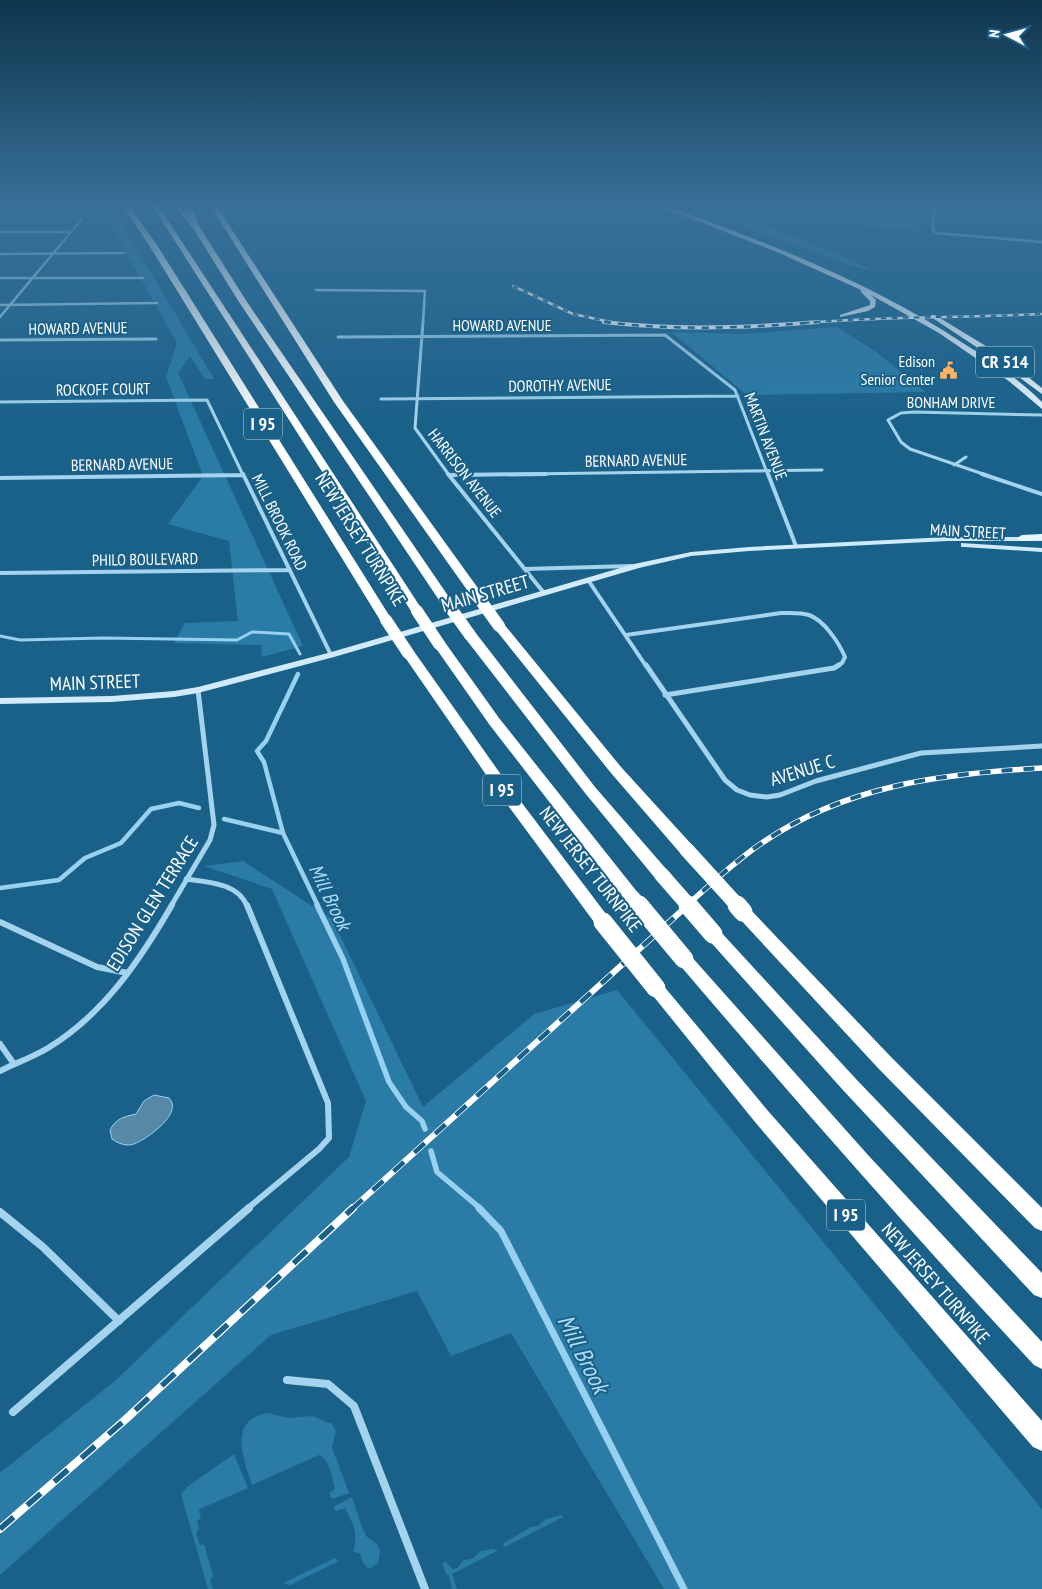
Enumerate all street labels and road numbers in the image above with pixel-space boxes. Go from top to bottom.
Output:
street label: HOWARD AVENUE [452,315,552,335]
street label: HOWARD AVENUE [28,317,128,339]
road number: CR 514 [976,347,1034,378]
street label: DOROTHY AVENUE [508,374,612,396]
street label: ROCKOFF COURT [56,378,150,400]
street label: MARTIN AVENUE [740,389,792,483]
street label: BONHAM DRIVE [907,392,995,412]
road number: I 95 [244,408,282,439]
street label: HARRISON AVENUE [424,425,506,522]
street label: BERNARD AVENUE [585,449,687,471]
street label: BERNARD AVENUE [71,453,173,475]
street label: NEW JERSEY TURNPIKE [310,468,412,610]
street label: MILL BROOK ROAD [248,470,312,574]
street label: MAIN STREET [929,519,1007,543]
street label: PHILO BOULEVARD [92,548,198,570]
street label: MAIN STREET [438,569,532,617]
street label: MAIN STREET [49,668,141,696]
street label: AVENUE C [767,749,837,791]
road number: I 95 [483,774,521,806]
street label: NEW JERSEY TURNPIKE [534,801,648,937]
street label: EDISON GLEN TERRACE [101,831,203,975]
road number: I 95 [827,1200,865,1230]
street label: NEW JERSEY TURNPIKE [877,1217,995,1349]

